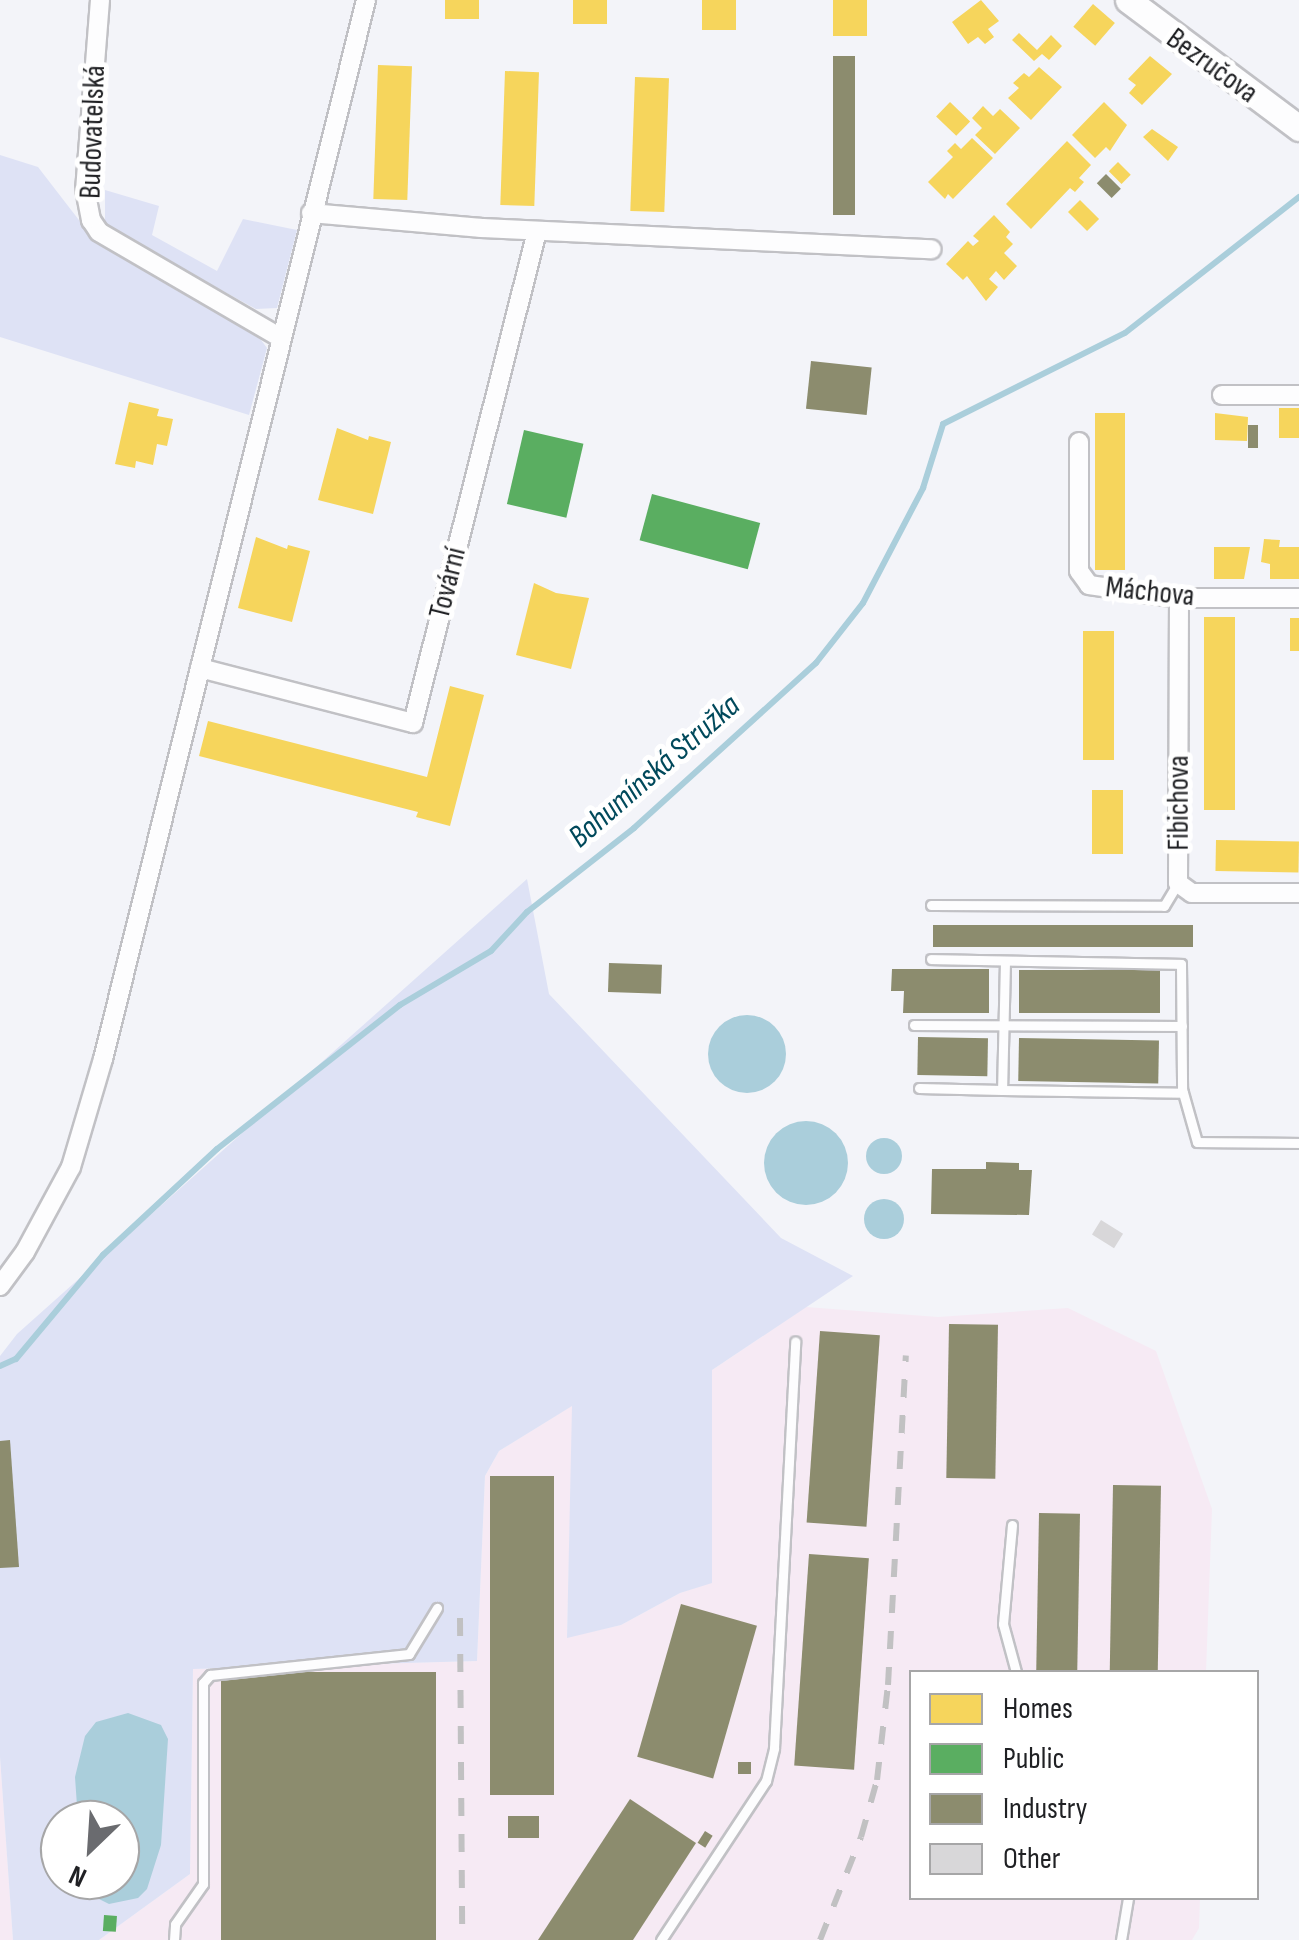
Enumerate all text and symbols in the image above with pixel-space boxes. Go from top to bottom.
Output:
street label: Bezručova [1159,21,1265,111]
street label: Budovatelská [73,65,113,199]
street label: Tovární [422,544,474,622]
street label: Máchova [1104,569,1196,615]
water label: Bohumínská Stružka [562,687,748,857]
street label: Fibichova [1161,755,1197,851]
legend [909,1670,1259,1900]
text: Homes [1003,1691,1073,1727]
text: Public [1003,1741,1064,1777]
text: Industry [1003,1791,1087,1827]
north arrow [40,1800,140,1900]
text: Other [1003,1841,1060,1877]
text: N [64,1858,92,1894]

